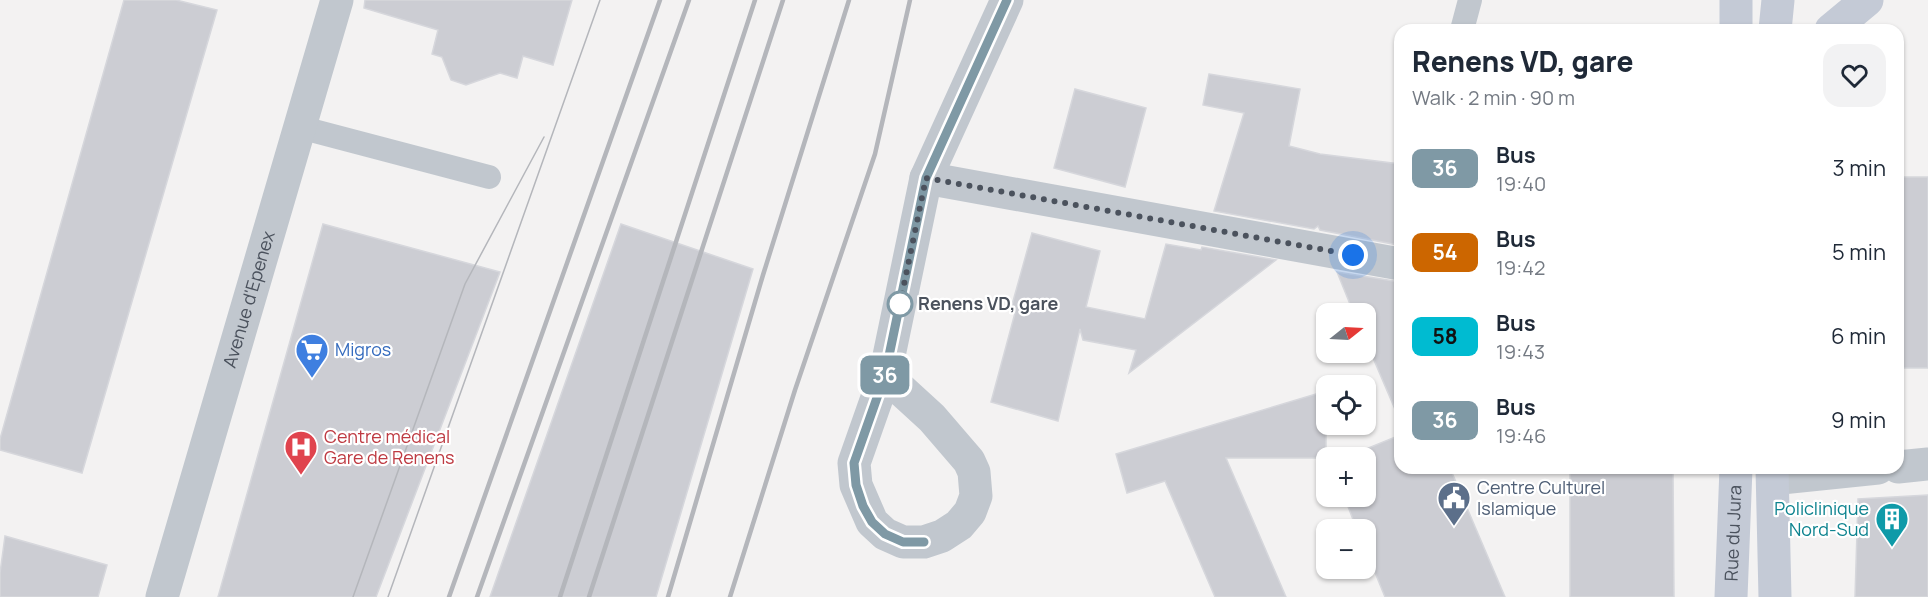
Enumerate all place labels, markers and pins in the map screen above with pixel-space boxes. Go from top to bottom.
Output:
marker: Renens VD, gare [887,291,913,317]
place label: Renens VD, gare [918,291,1058,315]
supermarket icon: Migros [294,332,330,379]
place label: Migros [335,337,391,361]
place label: Centre médical Gare de Renens [324,424,455,469]
hospital icon: Centre médical Gare de Renens [283,429,319,476]
place label: Centre Culturel Islamique [1477,475,1605,520]
public building icon: Centre Culturel Islamique [1436,480,1472,527]
place label: Policlinique Nord-Sud [1774,496,1869,541]
building icon: Policlinique Nord-Sud [1874,501,1910,548]

